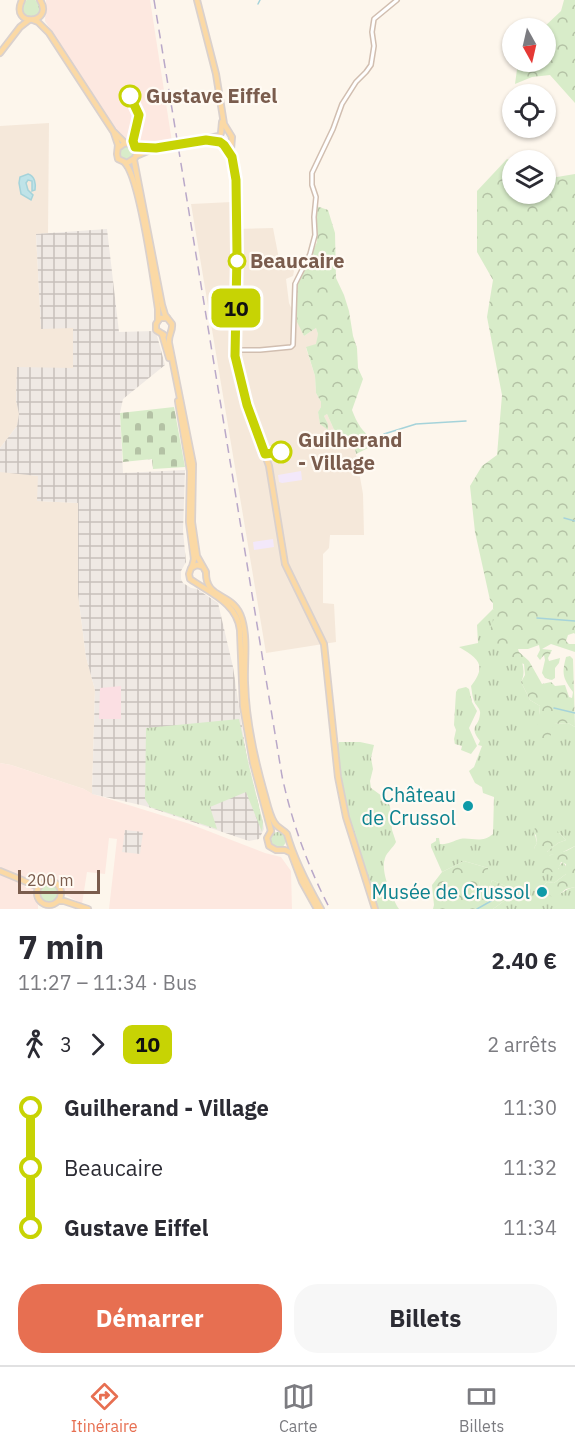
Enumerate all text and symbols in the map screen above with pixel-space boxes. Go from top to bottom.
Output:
north arrow [502,18,556,72]
map controls [502,18,556,204]
place label: Gustave Eiffel [146,82,277,109]
button: locate [502,84,556,138]
marker: Gustave Eiffel [119,85,141,107]
button: layers [502,150,556,204]
place label: Beaucaire [250,247,345,274]
marker: Beaucaire [228,252,246,270]
line badge: 10 [209,288,263,328]
text: 10 [223,294,249,322]
place label: Guilherand - Village [298,426,403,476]
marker: Guilherand - Village [270,441,292,463]
place label: Château de Crussol [362,781,456,831]
marker: Château de Crussol [461,799,475,813]
scale bar [18,867,100,894]
text: 200 m [27,870,74,890]
place label: Musée de Crussol [372,878,530,905]
marker: Musée de Crussol [535,885,549,899]
text: 7 min [18,925,104,968]
text: 2.40 € [492,946,557,975]
text: 11:27 – 11:34 · Bus [18,969,197,996]
icon: walk [18,1028,51,1061]
icon: forward [81,1028,114,1061]
text: 10 [135,1030,160,1058]
text: 3 [60,1031,72,1058]
text: 2 arrêts [487,1031,557,1058]
text: Guilherand - Village [64,1093,269,1122]
text: 11:30 [503,1094,557,1121]
text: Beaucaire [64,1153,163,1182]
text: 11:32 [503,1154,557,1181]
text: Gustave Eiffel [64,1213,208,1242]
text: 11:34 [503,1214,557,1241]
button: Démarrer [18,1284,282,1353]
button: Billets [294,1284,557,1353]
tab: Itinéraire [71,1380,138,1436]
tab: Carte [279,1380,318,1436]
tab: Billets [459,1380,504,1436]

